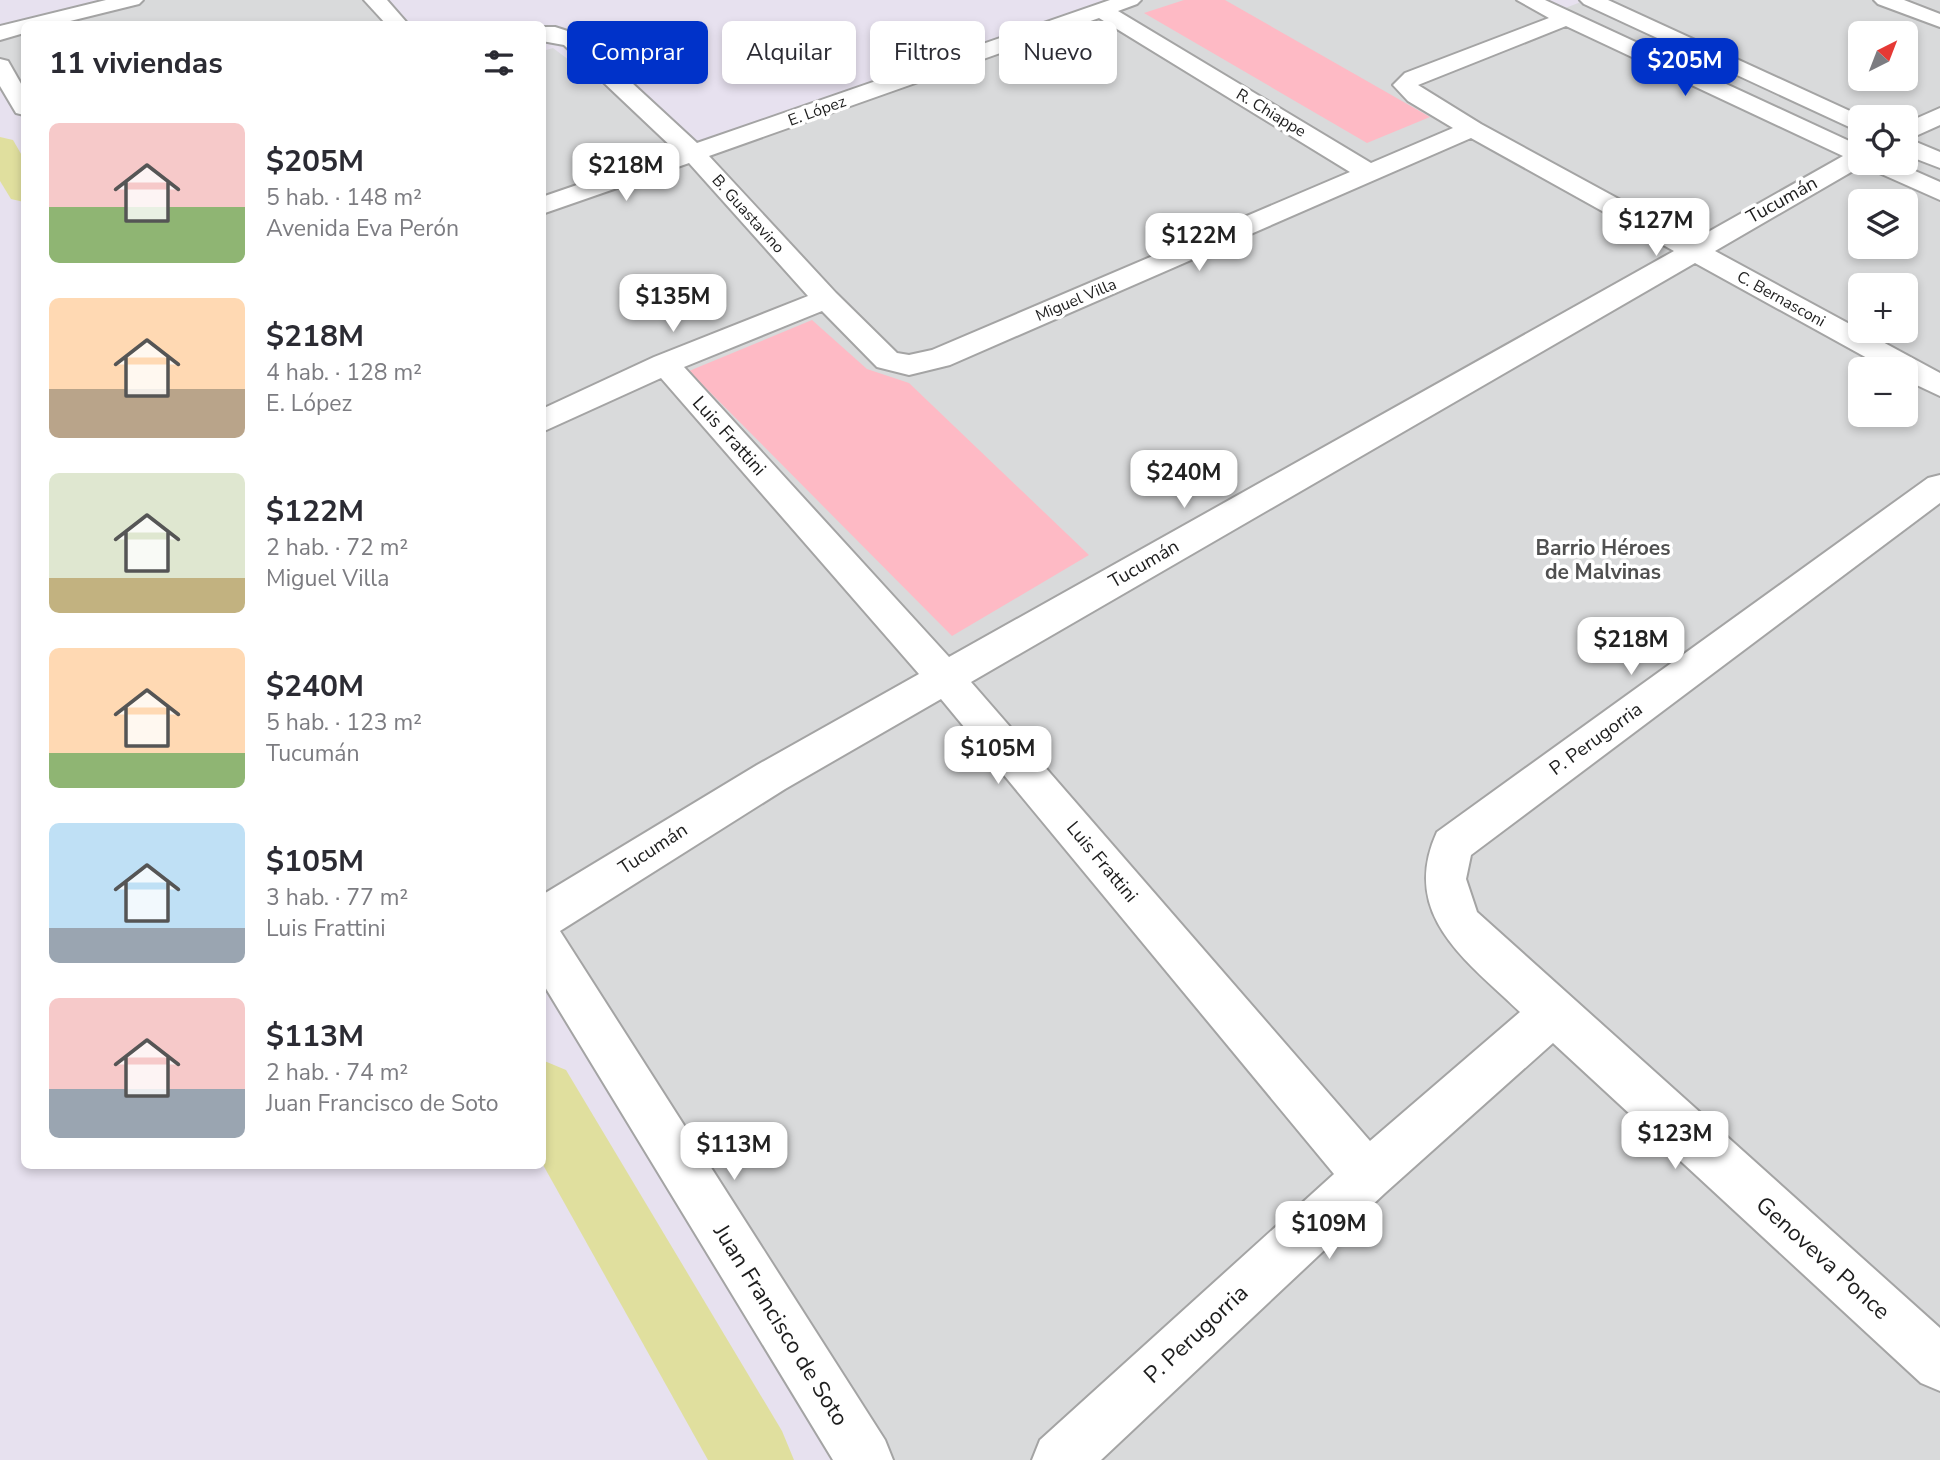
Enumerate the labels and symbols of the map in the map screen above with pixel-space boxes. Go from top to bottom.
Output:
north arrow [1848,21,1918,91]
pin: $205M [1636,38,1734,98]
street label: R. Chiappe [1232,84,1310,142]
street label: E. López [785,90,849,132]
pin: $218M [577,144,675,203]
street label: B. Guastavino [707,170,789,258]
street label: Tucumán [1742,170,1822,230]
pin: $127M [1607,198,1705,258]
pin: $122M [1150,214,1248,273]
street label: C. Bernasconi [1733,266,1829,332]
street label: Miguel Villa [1032,273,1120,327]
pin: $135M [624,274,722,334]
street label: Luis Frattini [686,391,772,481]
pin: $240M [1135,450,1233,510]
street label: Tucumán [1104,533,1184,595]
district label: Barrio Héroes de Malvinas [1536,534,1670,586]
pin: $218M [1582,618,1680,677]
street label: P. Perugorria [1544,696,1648,782]
pin: $105M [949,726,1047,786]
street label: Luis Frattini [1060,816,1144,908]
street label: Tucumán [613,817,693,881]
pin: $123M [1626,1112,1724,1171]
pin: $113M [685,1122,783,1182]
street label: Genoveva Ponce [1749,1189,1897,1327]
pin: $109M [1280,1202,1378,1261]
street label: Juan Francisco de Soto [706,1217,856,1432]
street label: P. Perugorria [1137,1278,1255,1390]

